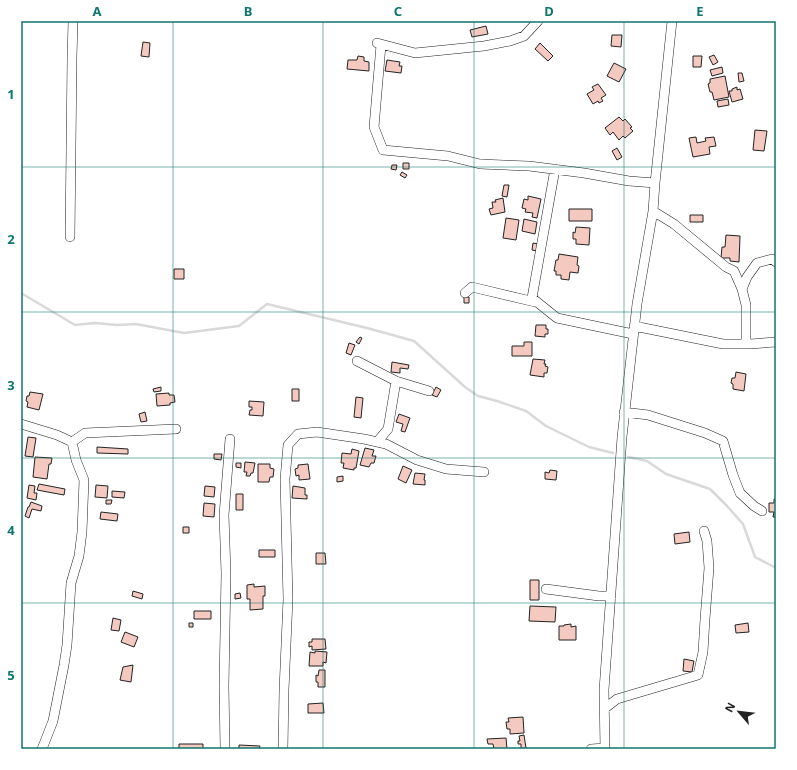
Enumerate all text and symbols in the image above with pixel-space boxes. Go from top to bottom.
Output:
text: A [93,2,102,20]
text: B [244,2,252,20]
text: C [394,2,402,20]
text: D [544,2,554,20]
text: E [696,2,704,20]
text: 1 [7,85,15,103]
text: 2 [7,230,15,248]
text: 3 [7,376,15,394]
text: 4 [7,521,15,539]
text: 5 [7,666,15,684]
north arrow [719,692,759,732]
text: N [721,700,738,715]

